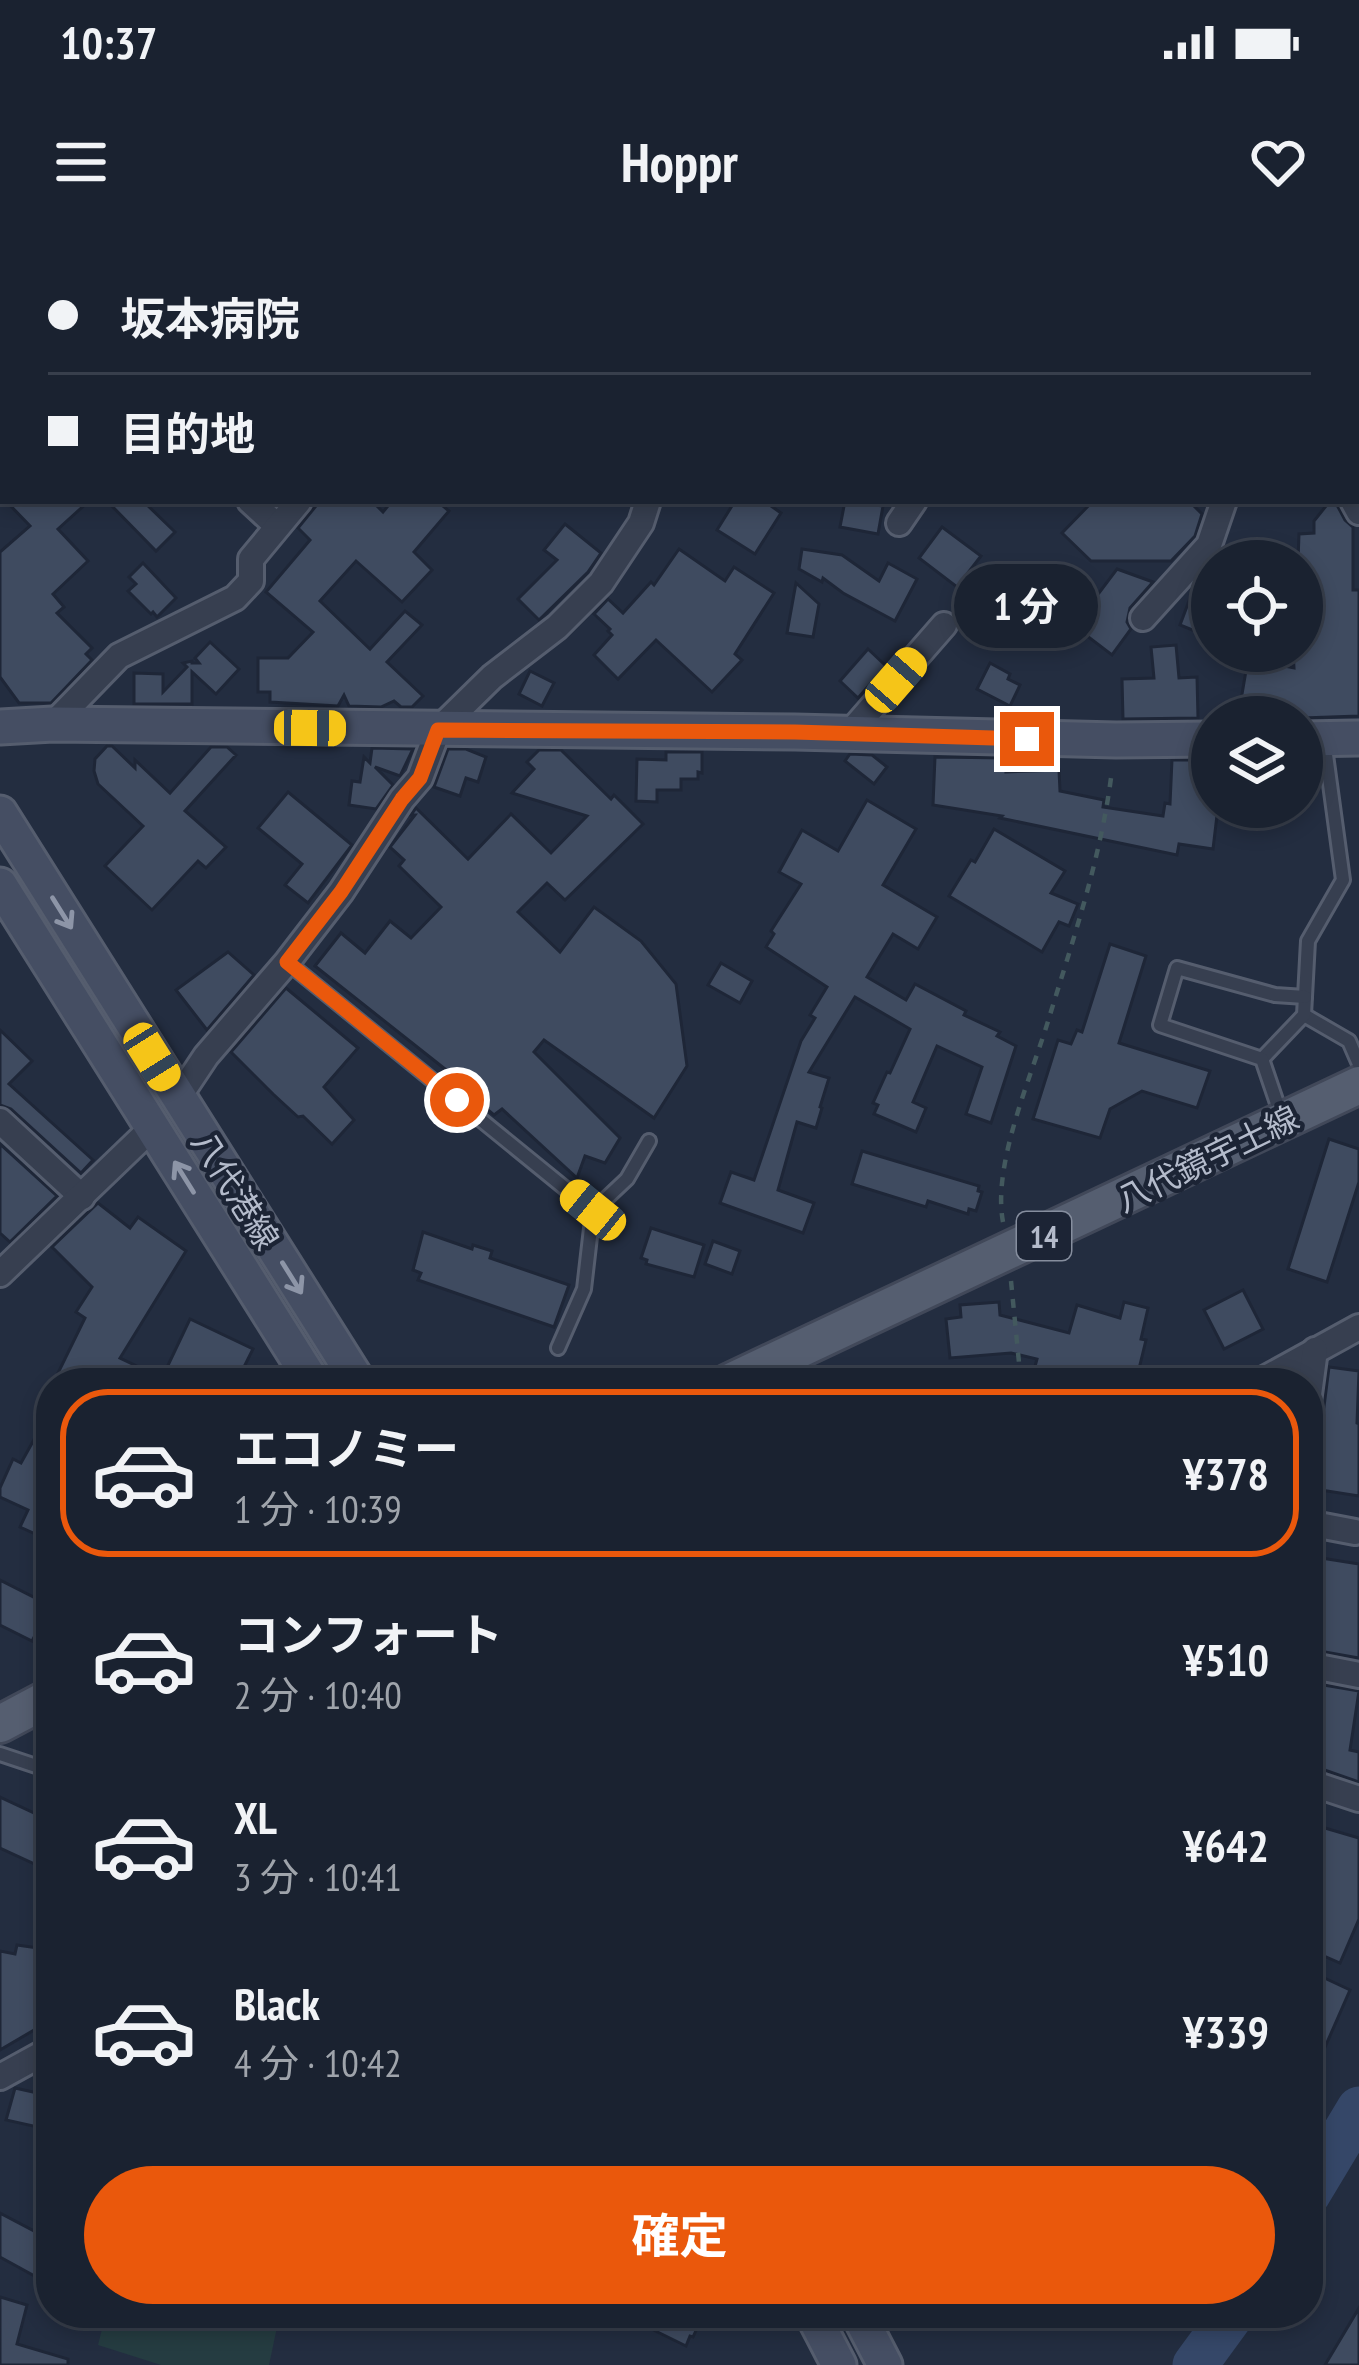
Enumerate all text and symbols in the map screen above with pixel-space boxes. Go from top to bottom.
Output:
text: 10:37 [60,13,157,71]
text: Hoppr [621,127,738,197]
icon: menu [48,129,114,195]
icon: heart [1245,129,1311,195]
text: 坂本病院 [120,289,300,347]
text: 目的地 [120,404,255,462]
map controls [1191,540,1323,828]
button: locate [1191,540,1323,672]
callout: 1 分 [955,565,1099,649]
text: 1 分 [993,580,1059,631]
car [859,641,933,719]
button: layers [1191,696,1323,828]
car [274,709,346,747]
route end [1000,712,1054,766]
one-way arrow [50,895,74,929]
car [118,1017,186,1097]
route start [430,1073,484,1127]
street label: 八代鏡宇土線 [1109,1095,1305,1221]
street label: 八代港線 [183,1123,289,1257]
one-way arrow [172,1161,196,1195]
car [554,1173,632,1247]
road number: 14 [1017,1212,1071,1260]
one-way arrow [280,1260,305,1294]
icon: car [90,1419,198,1527]
text: エコノミー [234,1419,459,1477]
text: ¥378 [1183,1444,1269,1502]
text: 1 分 · 10:39 [234,1483,402,1534]
icon: car [90,1605,198,1713]
text: コンフォート [234,1605,503,1663]
text: ¥510 [1183,1630,1269,1688]
text: 2 分 · 10:40 [234,1669,402,1720]
text: XL [234,1788,277,1846]
icon: car [90,1791,198,1899]
text: ¥642 [1183,1816,1269,1874]
text: 3 分 · 10:41 [234,1851,402,1902]
text: Black [234,1974,320,2032]
icon: car [90,1977,198,2085]
text: ¥339 [1183,2002,1269,2060]
text: 4 分 · 10:42 [234,2037,402,2088]
button: 確定 [84,2166,1275,2304]

